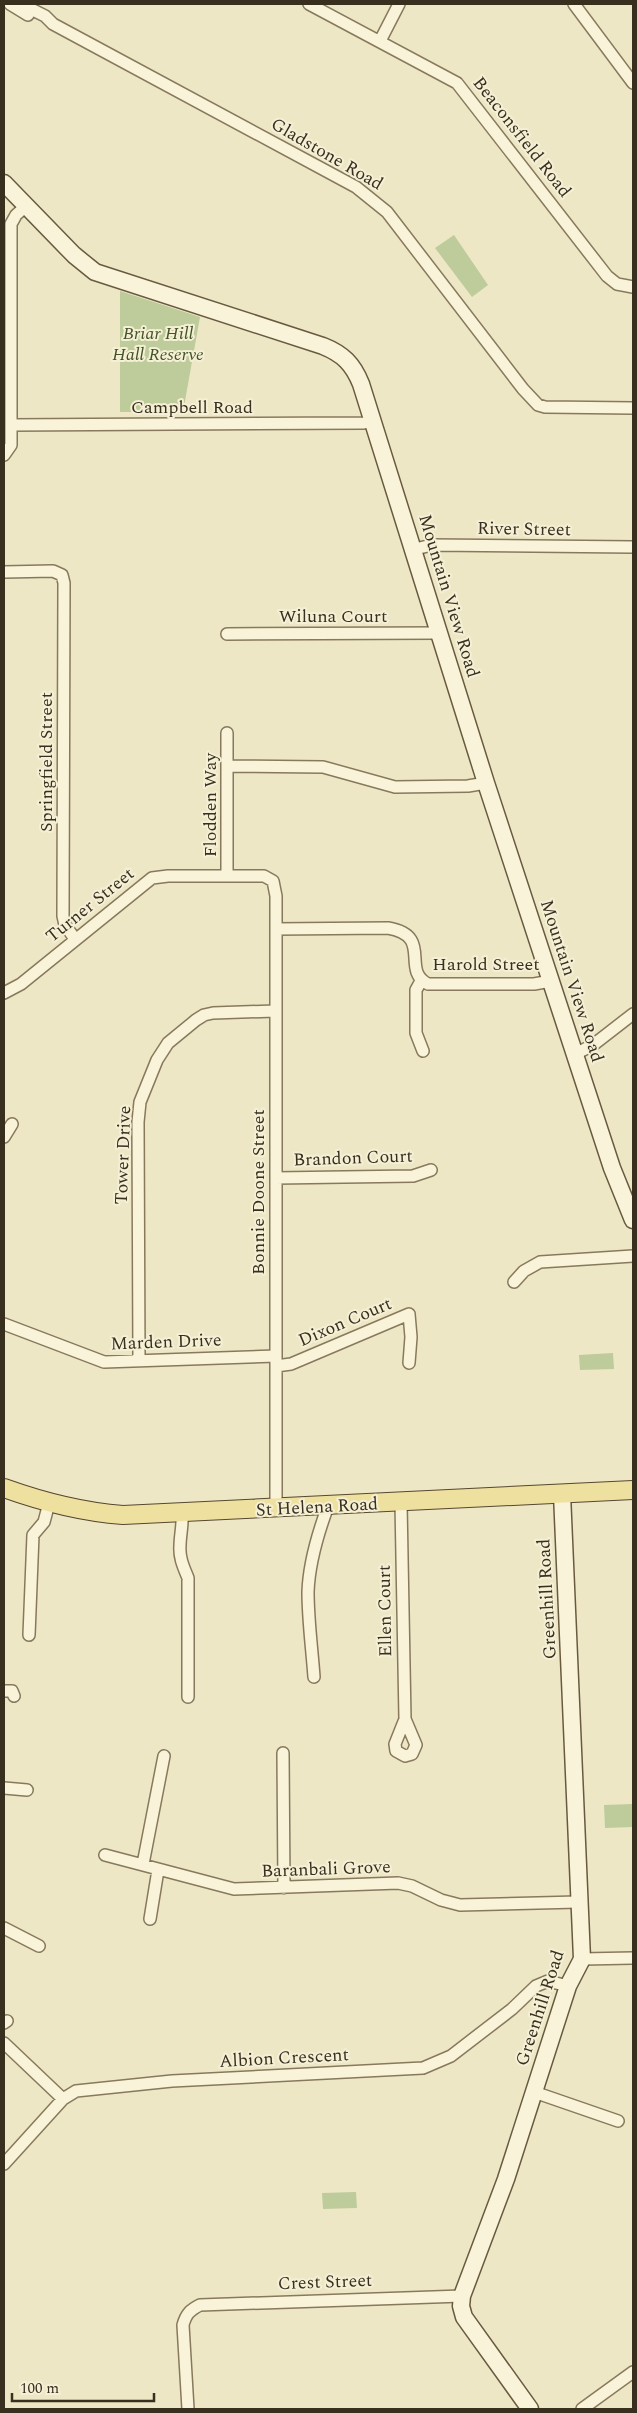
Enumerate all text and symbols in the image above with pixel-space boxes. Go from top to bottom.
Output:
street label: Beaconsfield Road [466,71,578,203]
street label: Gladstone Road [266,111,388,197]
park label: Briar Hill Hall Reserve [112,320,204,368]
street label: Campbell Road [131,394,253,421]
street label: Mountain View Road [411,511,487,681]
street label: River Street [477,515,571,543]
street label: Wiluna Court [279,603,387,630]
street label: Springfield Street [33,692,60,832]
street label: Flodden Way [197,752,224,857]
street label: Turner Street [40,861,140,949]
street label: Mountain View Road [533,896,611,1066]
street label: Harold Street [432,951,540,978]
street label: Tower Drive [108,1105,138,1205]
street label: Bonnie Doone Street [245,1109,272,1275]
street label: Brandon Court [293,1142,413,1174]
street label: Dixon Court [294,1290,396,1354]
street label: Marden Drive [110,1327,222,1357]
street label: St Helena Road [255,1490,379,1524]
street label: Greenhill Road [530,1538,564,1660]
street label: Ellen Court [371,1565,399,1657]
street label: Baranbali Grove [261,1853,391,1885]
street label: Greenhill Road [509,1947,571,2069]
street label: Albion Crescent [218,2041,350,2075]
street label: Crest Street [277,2267,373,2297]
scale bar [12,2370,155,2402]
text: 100 m [20,2377,59,2400]

